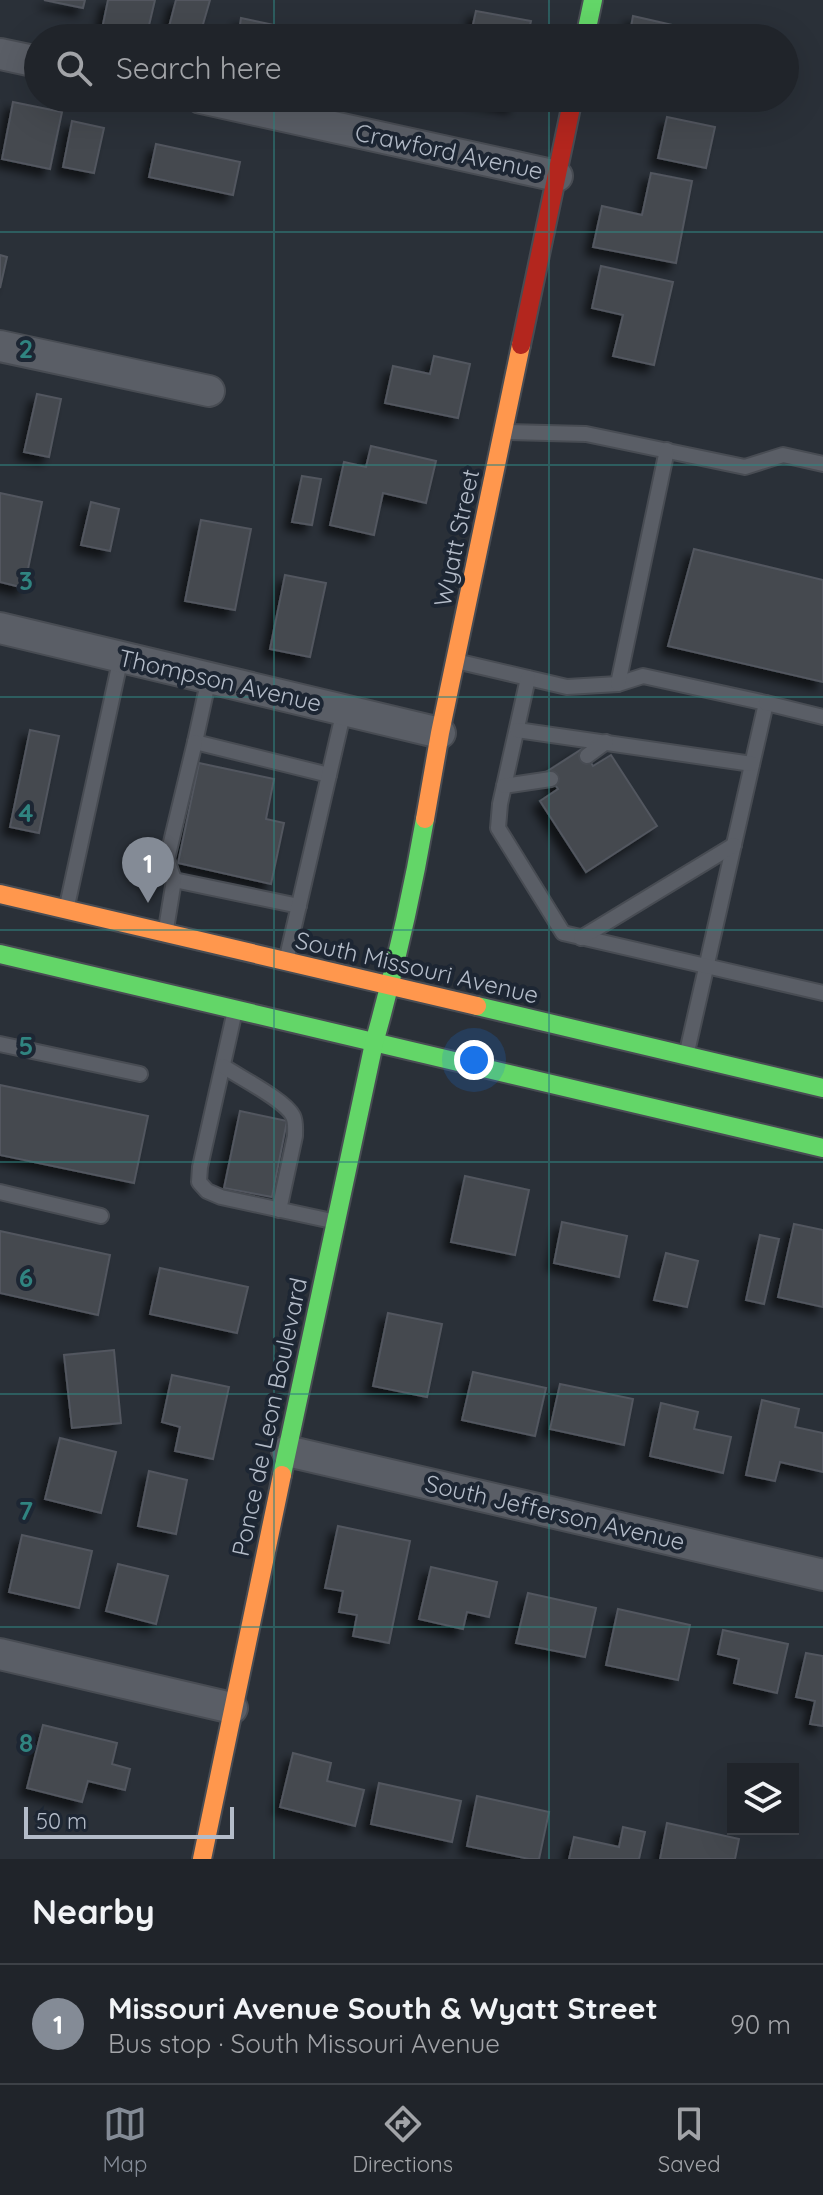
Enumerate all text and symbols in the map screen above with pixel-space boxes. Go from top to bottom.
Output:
search box [24,24,799,112]
icon: search [52,46,96,90]
text: Search here [116,49,282,87]
street label: Crawford Avenue [353,116,546,186]
text: 2 [19,332,33,365]
street label: Wyatt Street [427,466,485,609]
text: 3 [19,564,33,597]
street label: Thompson Avenue [116,642,325,718]
text: 4 [18,796,34,829]
pin: 1 [122,837,174,903]
street label: South Missouri Avenue [293,924,542,1010]
text: 5 [19,1029,33,1062]
your location [454,1040,494,1080]
text: 6 [19,1261,33,1294]
street label: Ponce de Leon Boulevard [225,1275,313,1559]
street label: South Jefferson Avenue [422,1468,688,1557]
text: 7 [19,1494,33,1527]
text: 8 [19,1726,33,1759]
map controls [727,1763,799,1835]
button: layers [727,1763,799,1835]
scale bar [24,1803,234,1839]
text: 50 m [36,1807,87,1835]
text: Nearby [32,1890,155,1933]
text: Missouri Avenue South & Wyatt Street [108,1989,658,2027]
text: 1 [53,2008,63,2041]
text: 90 m [730,2008,791,2041]
text: Bus stop · South Missouri Avenue [108,2027,500,2060]
tab: Map [102,2102,147,2178]
tab: Directions [352,2102,453,2178]
tab: Saved [658,2102,721,2178]

